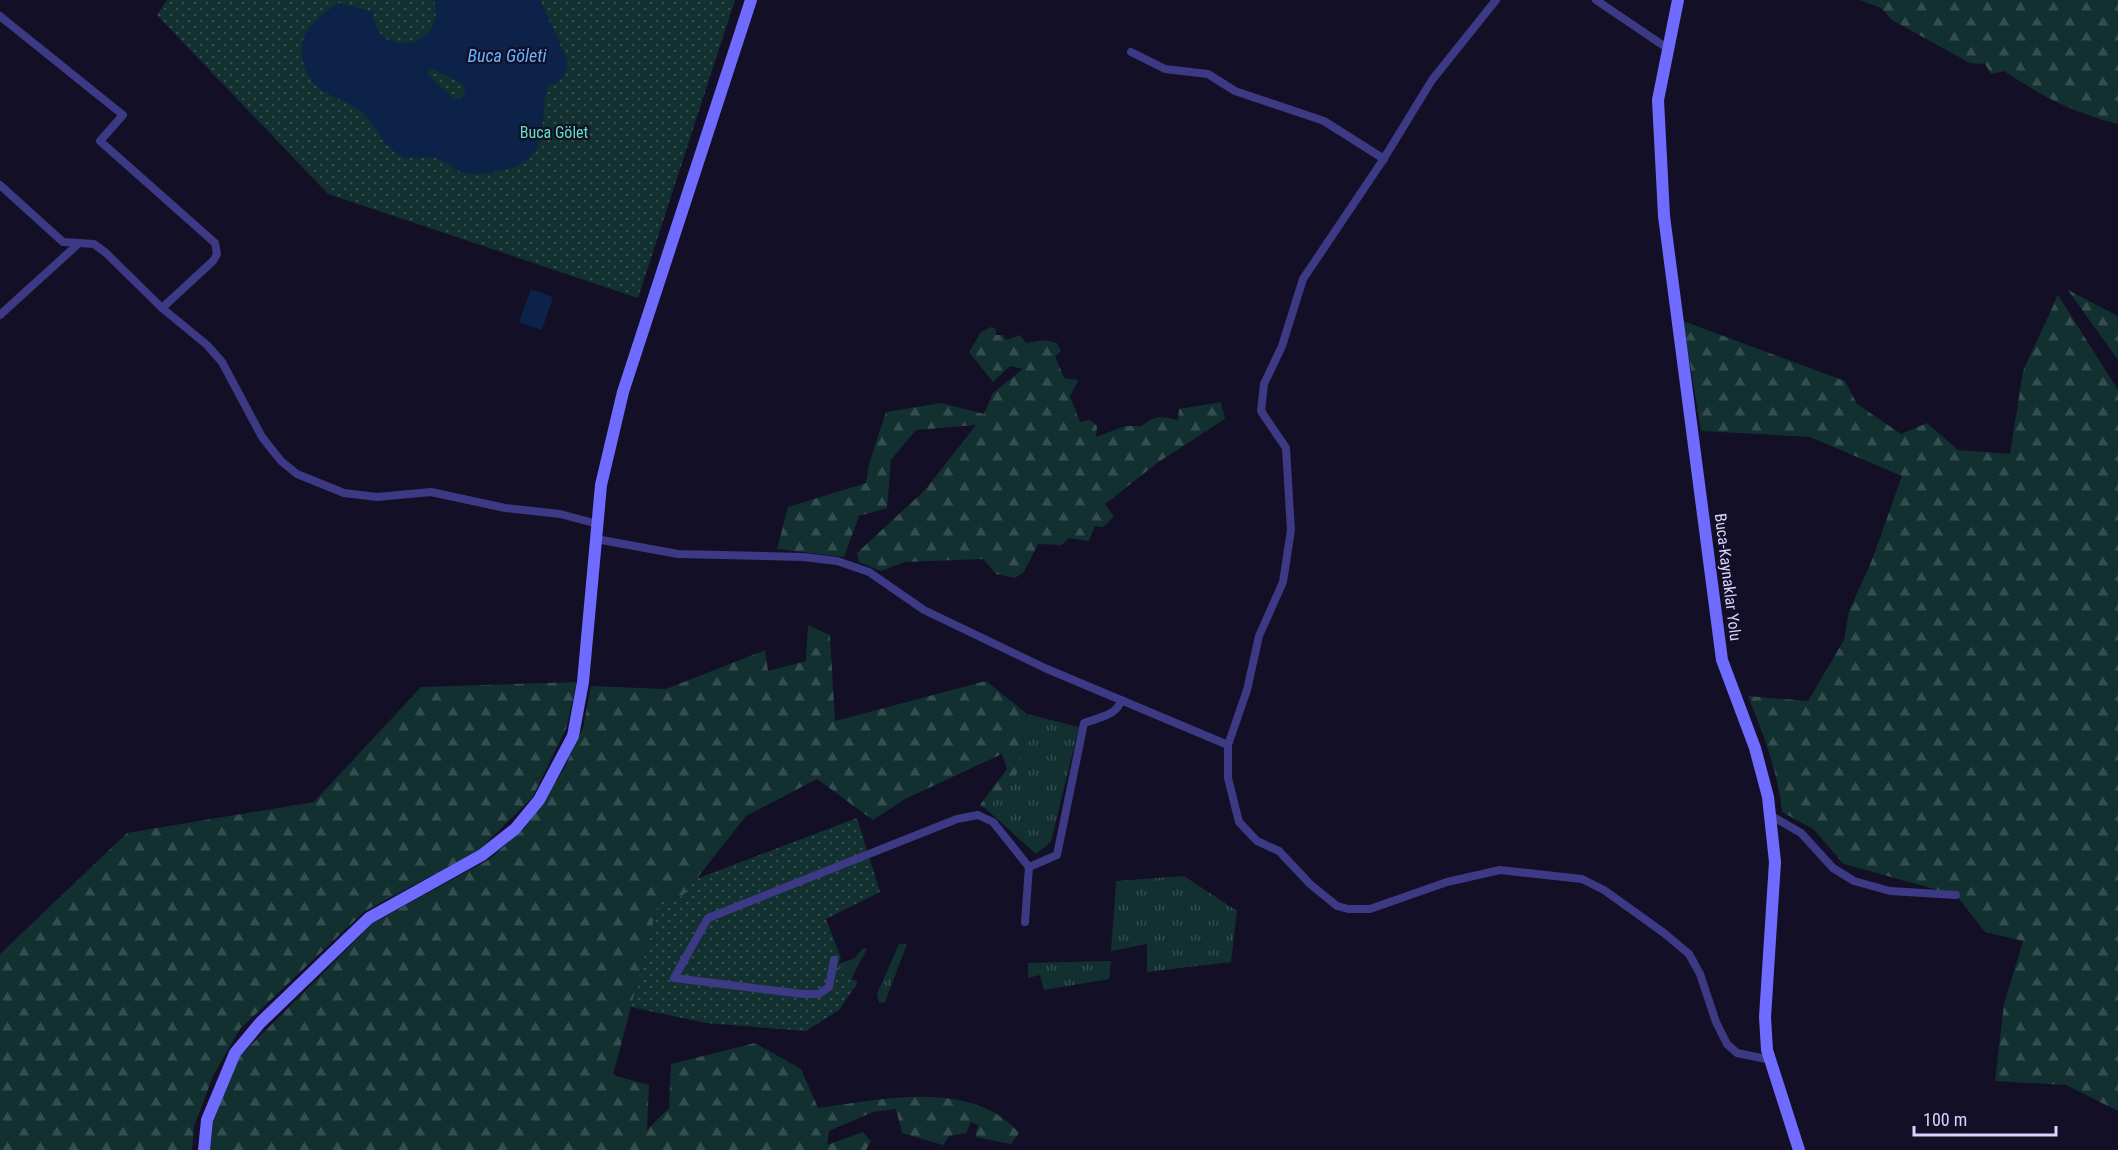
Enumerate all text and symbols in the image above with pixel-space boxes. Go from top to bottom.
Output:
water label: Buca Göleti [468,45,547,66]
park label: Buca Gölet [520,123,589,142]
street label: Buca-Kaynaklar Yolu [1711,512,1745,642]
scale bar [1914,1099,2056,1137]
text: 100 m [1923,1109,1967,1130]

